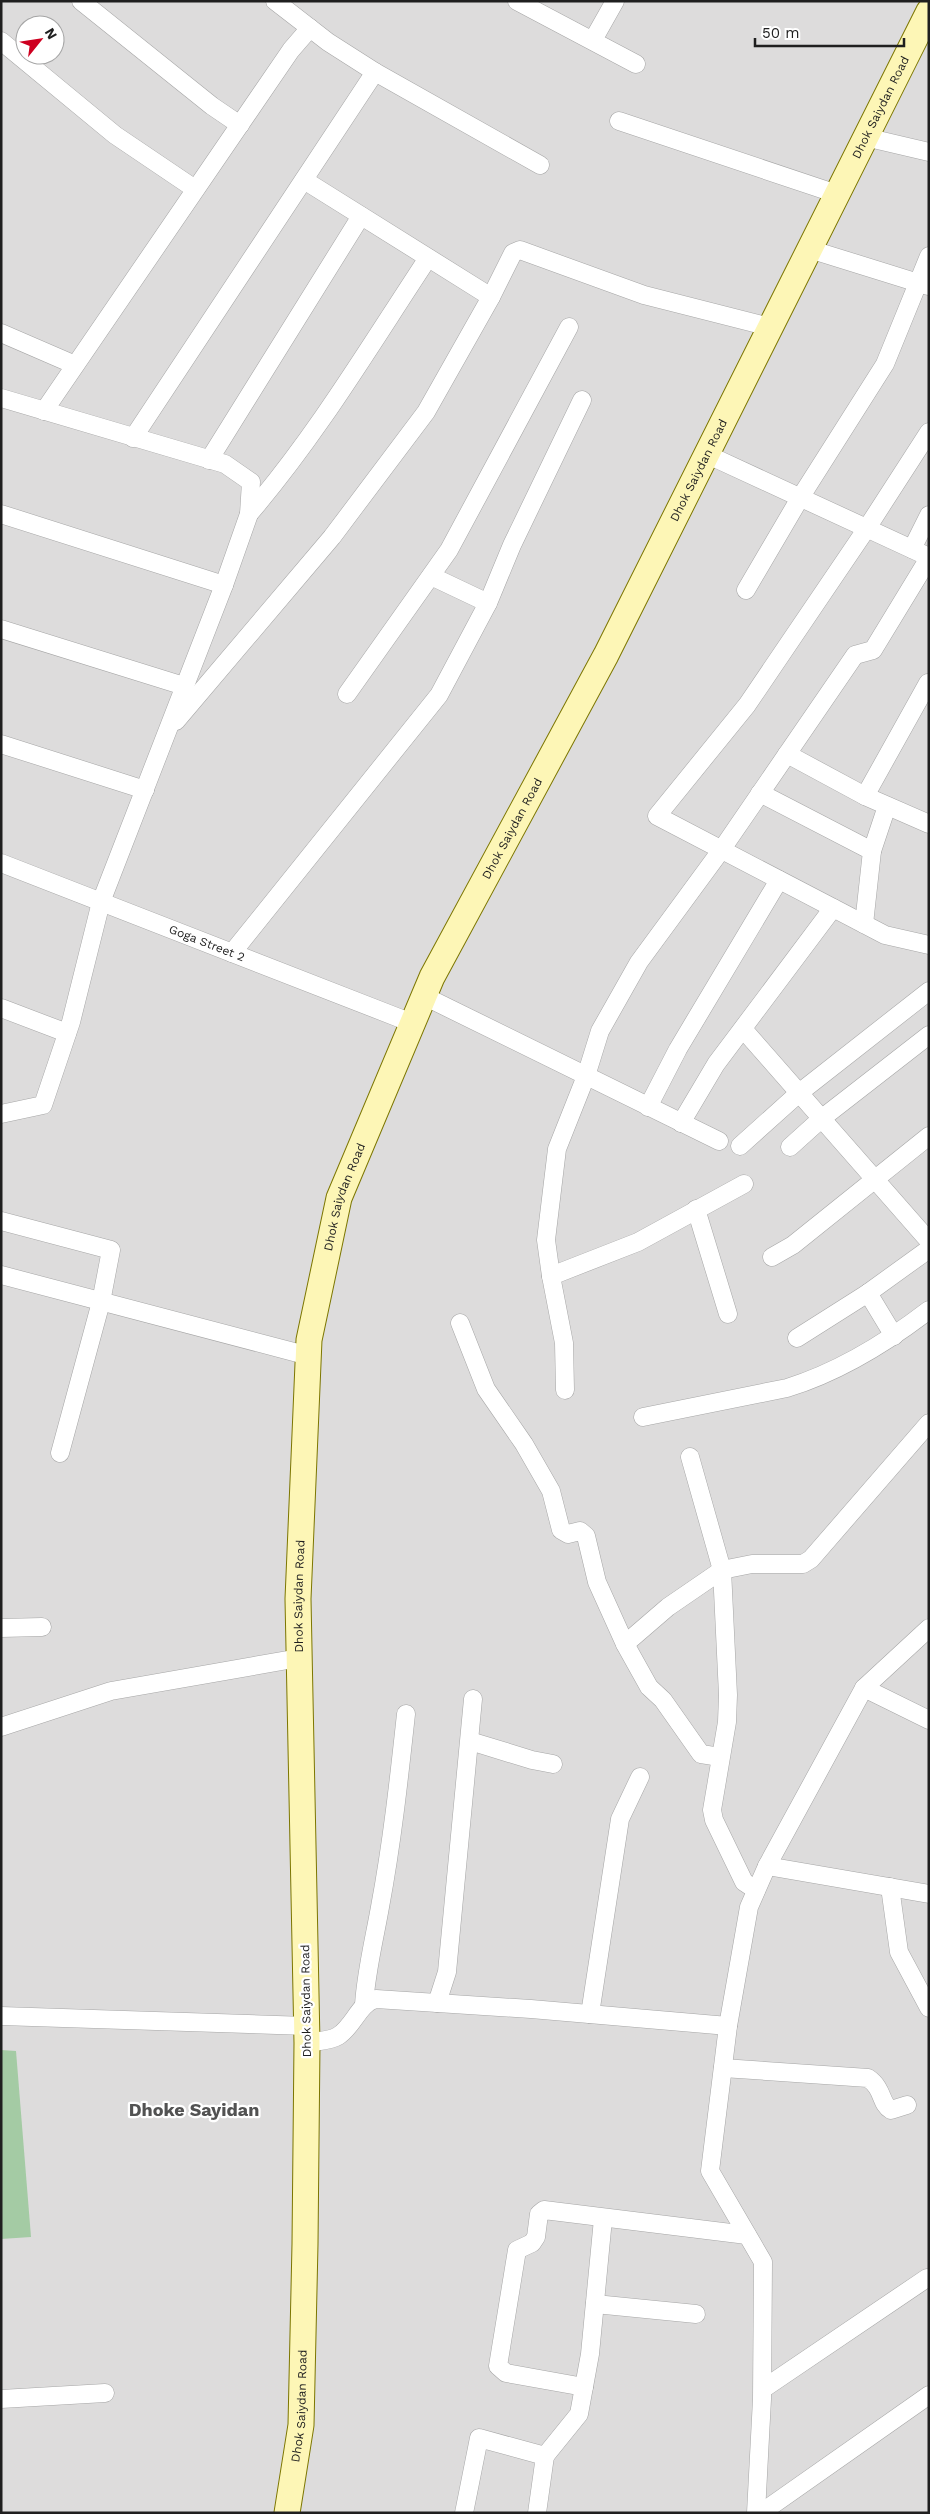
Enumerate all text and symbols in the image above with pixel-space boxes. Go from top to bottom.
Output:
north arrow [15,15,65,65]
scale bar [755,15,904,47]
text: 50 m [762,24,799,42]
text: N [42,25,61,42]
street label: Dhok Saiydan Road [849,54,912,161]
street label: Dhok Saiydan Road [667,417,730,524]
street label: Dhok Saiydan Road [479,776,545,882]
street label: Goga Street 2 [167,922,247,964]
street label: Dhok Saiydan Road [321,1141,368,1252]
street label: Dhok Saiydan Road [291,1540,308,1653]
street label: Dhok Saiydan Road [298,1945,314,2057]
district label: Dhoke Sayidan [129,2099,259,2120]
street label: Dhok Saiydan Road [288,2350,310,2463]

